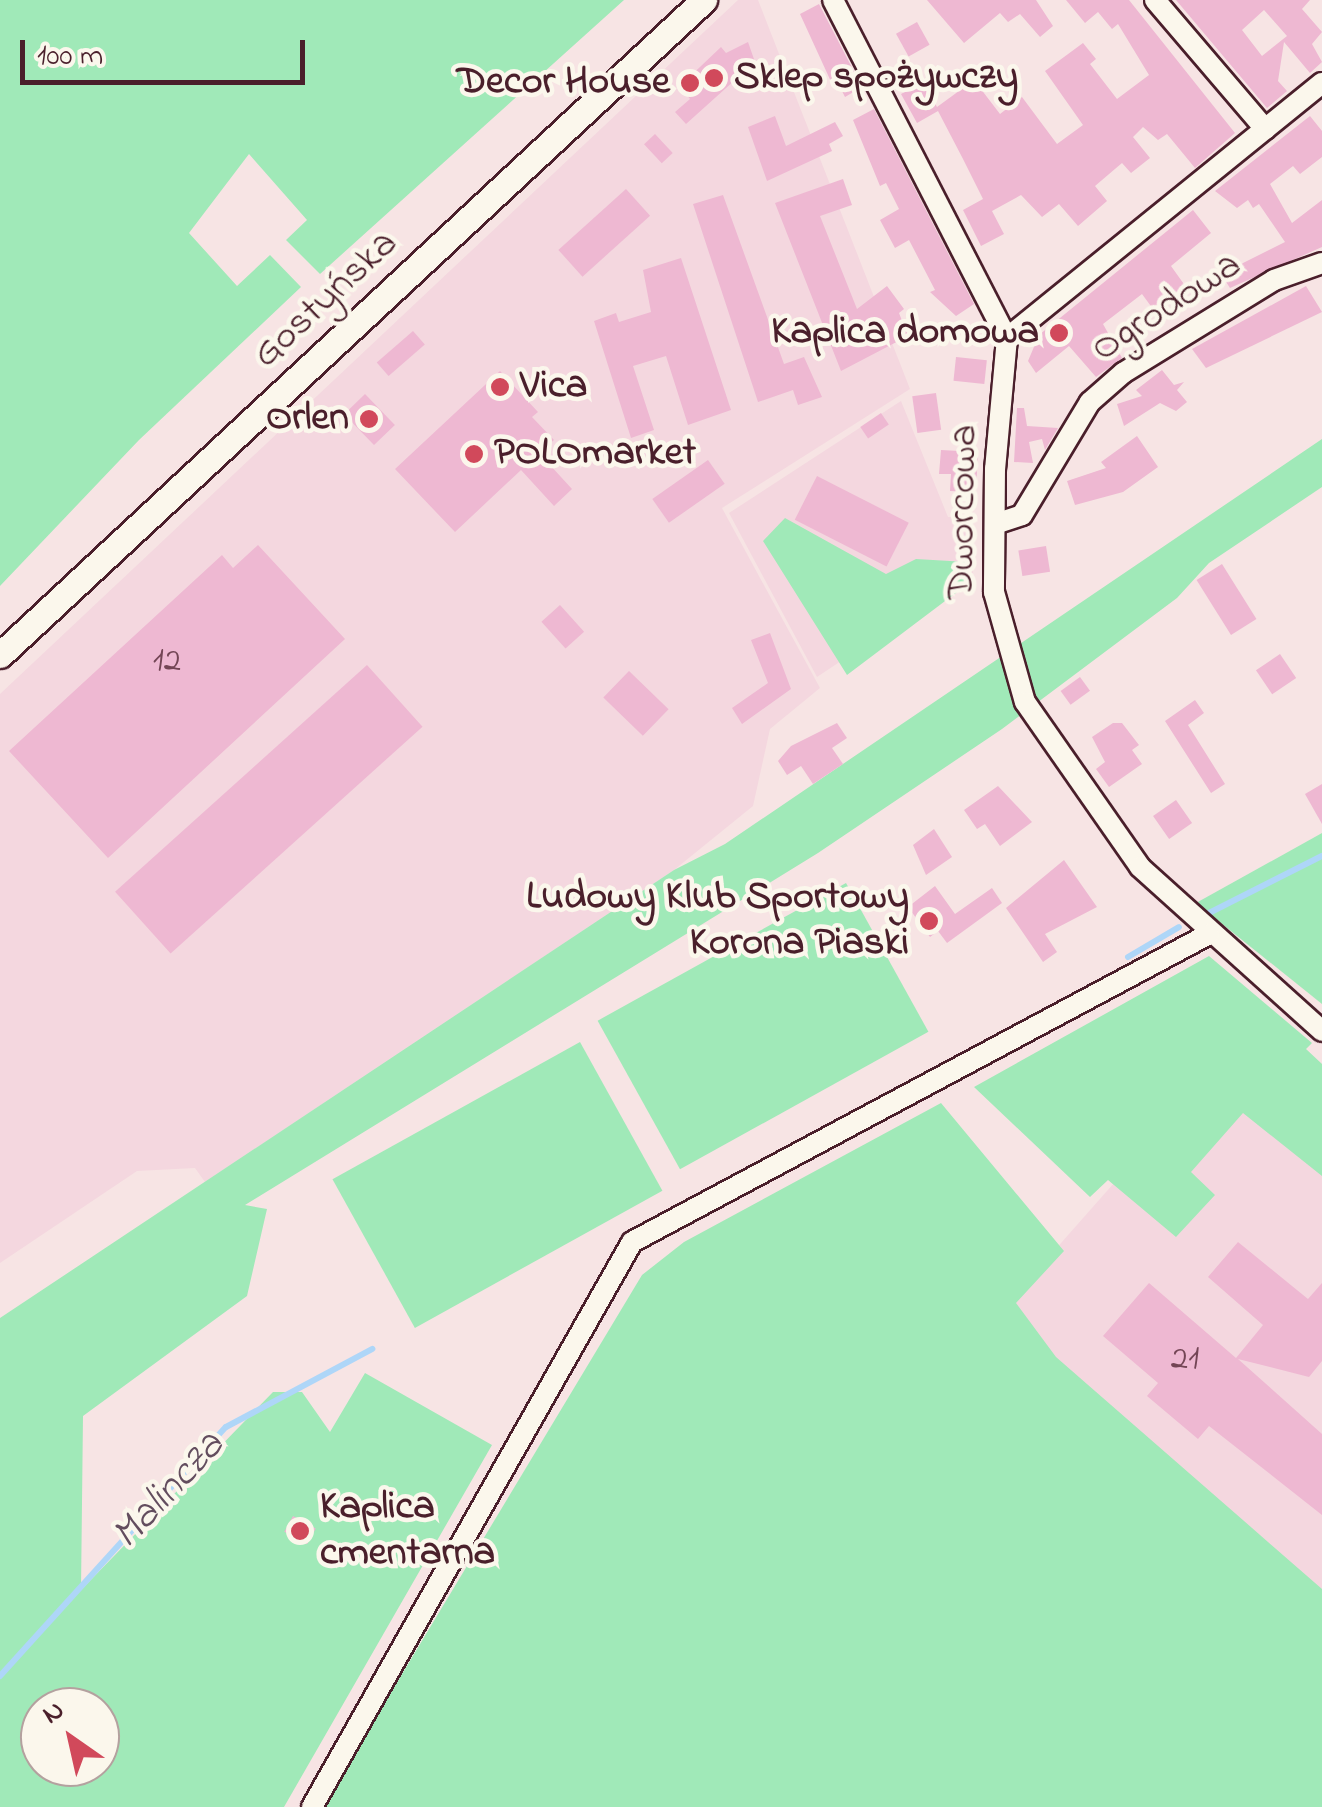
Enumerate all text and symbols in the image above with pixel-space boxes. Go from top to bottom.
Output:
scale bar [25,20,310,82]
text: 100 m [37,35,103,79]
place label: Sklep spożywczy [734,54,1018,102]
place label: Decor House [457,59,670,107]
marker: Sklep spożywczy [703,67,725,89]
marker: Decor House [679,72,701,94]
street label: Gostyńska [243,221,409,379]
street label: Ogrodowa [1083,242,1251,374]
place label: Kaplica domowa [771,309,1039,357]
marker: Kaplica domowa [1048,322,1070,344]
place label: Vica [520,363,587,411]
marker: Vica [489,376,511,398]
place label: Orlen [266,395,349,443]
marker: Orlen [358,408,380,430]
street label: Dworcowa [938,424,990,600]
place label: POLOmarket [494,430,696,478]
marker: POLOmarket [463,443,485,465]
house number: 12 [153,641,181,683]
place label: Ludowy Klub Sportowy Korona Piaski [526,874,909,968]
marker: Ludowy Klub Sportowy Korona Piaski [918,910,940,932]
house number: 21 [1171,1339,1199,1381]
water label: Malincza [102,1422,236,1560]
place label: Kaplica cmentarna [320,1484,495,1578]
marker: Kaplica cmentarna [289,1520,311,1542]
north arrow [20,1687,120,1787]
text: N [35,1691,73,1736]

